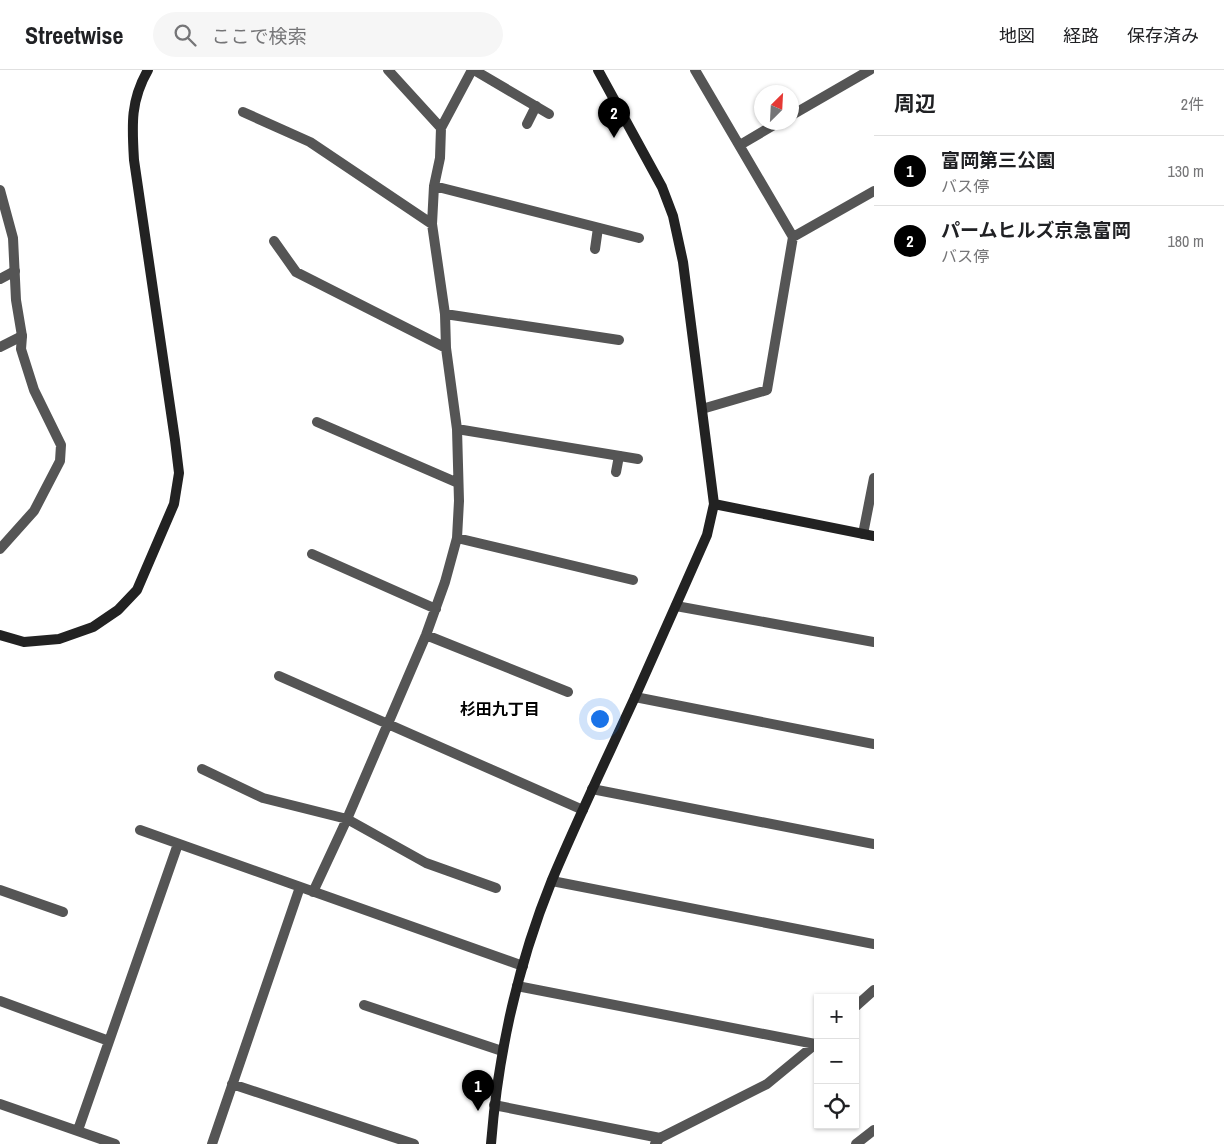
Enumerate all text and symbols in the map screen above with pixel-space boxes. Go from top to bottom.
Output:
search box [153,12,503,57]
text: Streetwise [25,19,123,51]
icon: search [171,21,199,49]
text: ここで検索 [211,23,306,49]
text: 地図 [999,23,1035,48]
text: 経路 [1063,23,1099,48]
text: 保存済み [1127,23,1199,48]
north arrow [754,85,799,130]
text: 周辺 [894,89,936,118]
text: 2件 [1181,93,1204,115]
pin: 2 [598,97,630,138]
text: 富岡第三公園 [941,147,1055,173]
text: 1 [906,160,914,182]
text: 130 m [1168,160,1204,182]
text: バス停 [941,175,989,197]
text: パームヒルズ京急富岡 [941,217,1130,243]
text: 2 [906,230,914,252]
text: 180 m [1168,230,1204,252]
text: バス停 [941,245,989,267]
district label: 杉田九丁目 [460,698,540,720]
your location [587,706,613,732]
map controls [814,994,859,1129]
button: + [814,994,859,1039]
button: − [814,1039,859,1084]
pin: 1 [462,1070,494,1111]
button: locate [814,1084,859,1129]

